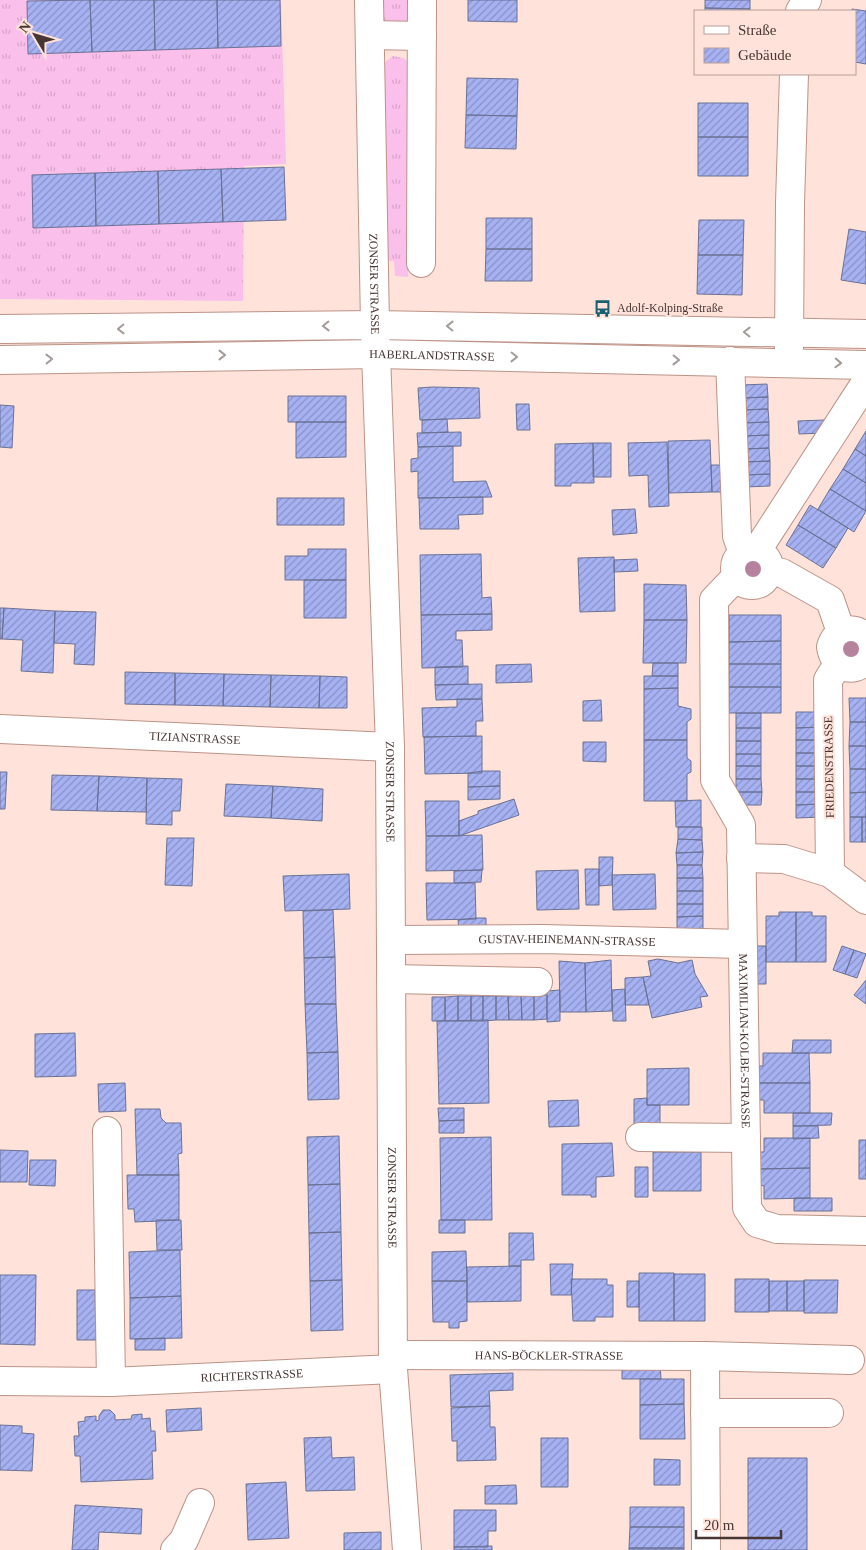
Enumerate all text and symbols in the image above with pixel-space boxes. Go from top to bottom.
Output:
north arrow [10,10,60,60]
legend [694,10,856,75]
text: N [16,19,34,36]
text: Straße [738,22,777,38]
text: Gebäude [738,47,792,63]
street label: ZONSER STRASSE [366,233,382,335]
bus stop icon: Adolf-Kolping-Straße [593,298,613,318]
place label: Adolf-Kolping-Straße [617,301,723,315]
one-way arrow [322,320,330,331]
one-way arrow [446,321,454,332]
one-way arrow [116,324,124,334]
one-way arrow [743,326,751,337]
street label: HABERLANDSTRASSE [369,347,495,364]
one-way arrow [218,350,226,360]
one-way arrow [510,351,518,362]
one-way arrow [45,353,53,364]
one-way arrow [672,355,680,365]
one-way arrow [835,358,843,369]
street label: FRIEDENSTRASSE [821,716,837,818]
street label: TIZIANSTRASSE [149,729,241,747]
street label: ZONSER STRASSE [383,741,397,842]
street label: GUSTAV-HEINEMANN-STRASSE [478,932,656,949]
street label: MAXIMILIAN-KOLBE-STRASSE [736,953,753,1128]
street label: ZONSER STRASSE [385,1147,399,1248]
street label: HANS-BÖCKLER-STRASSE [475,1348,623,1363]
street label: RICHTERSTRASSE [200,1366,304,1385]
scale bar [696,1508,781,1540]
text: 20 m [704,1517,735,1533]

